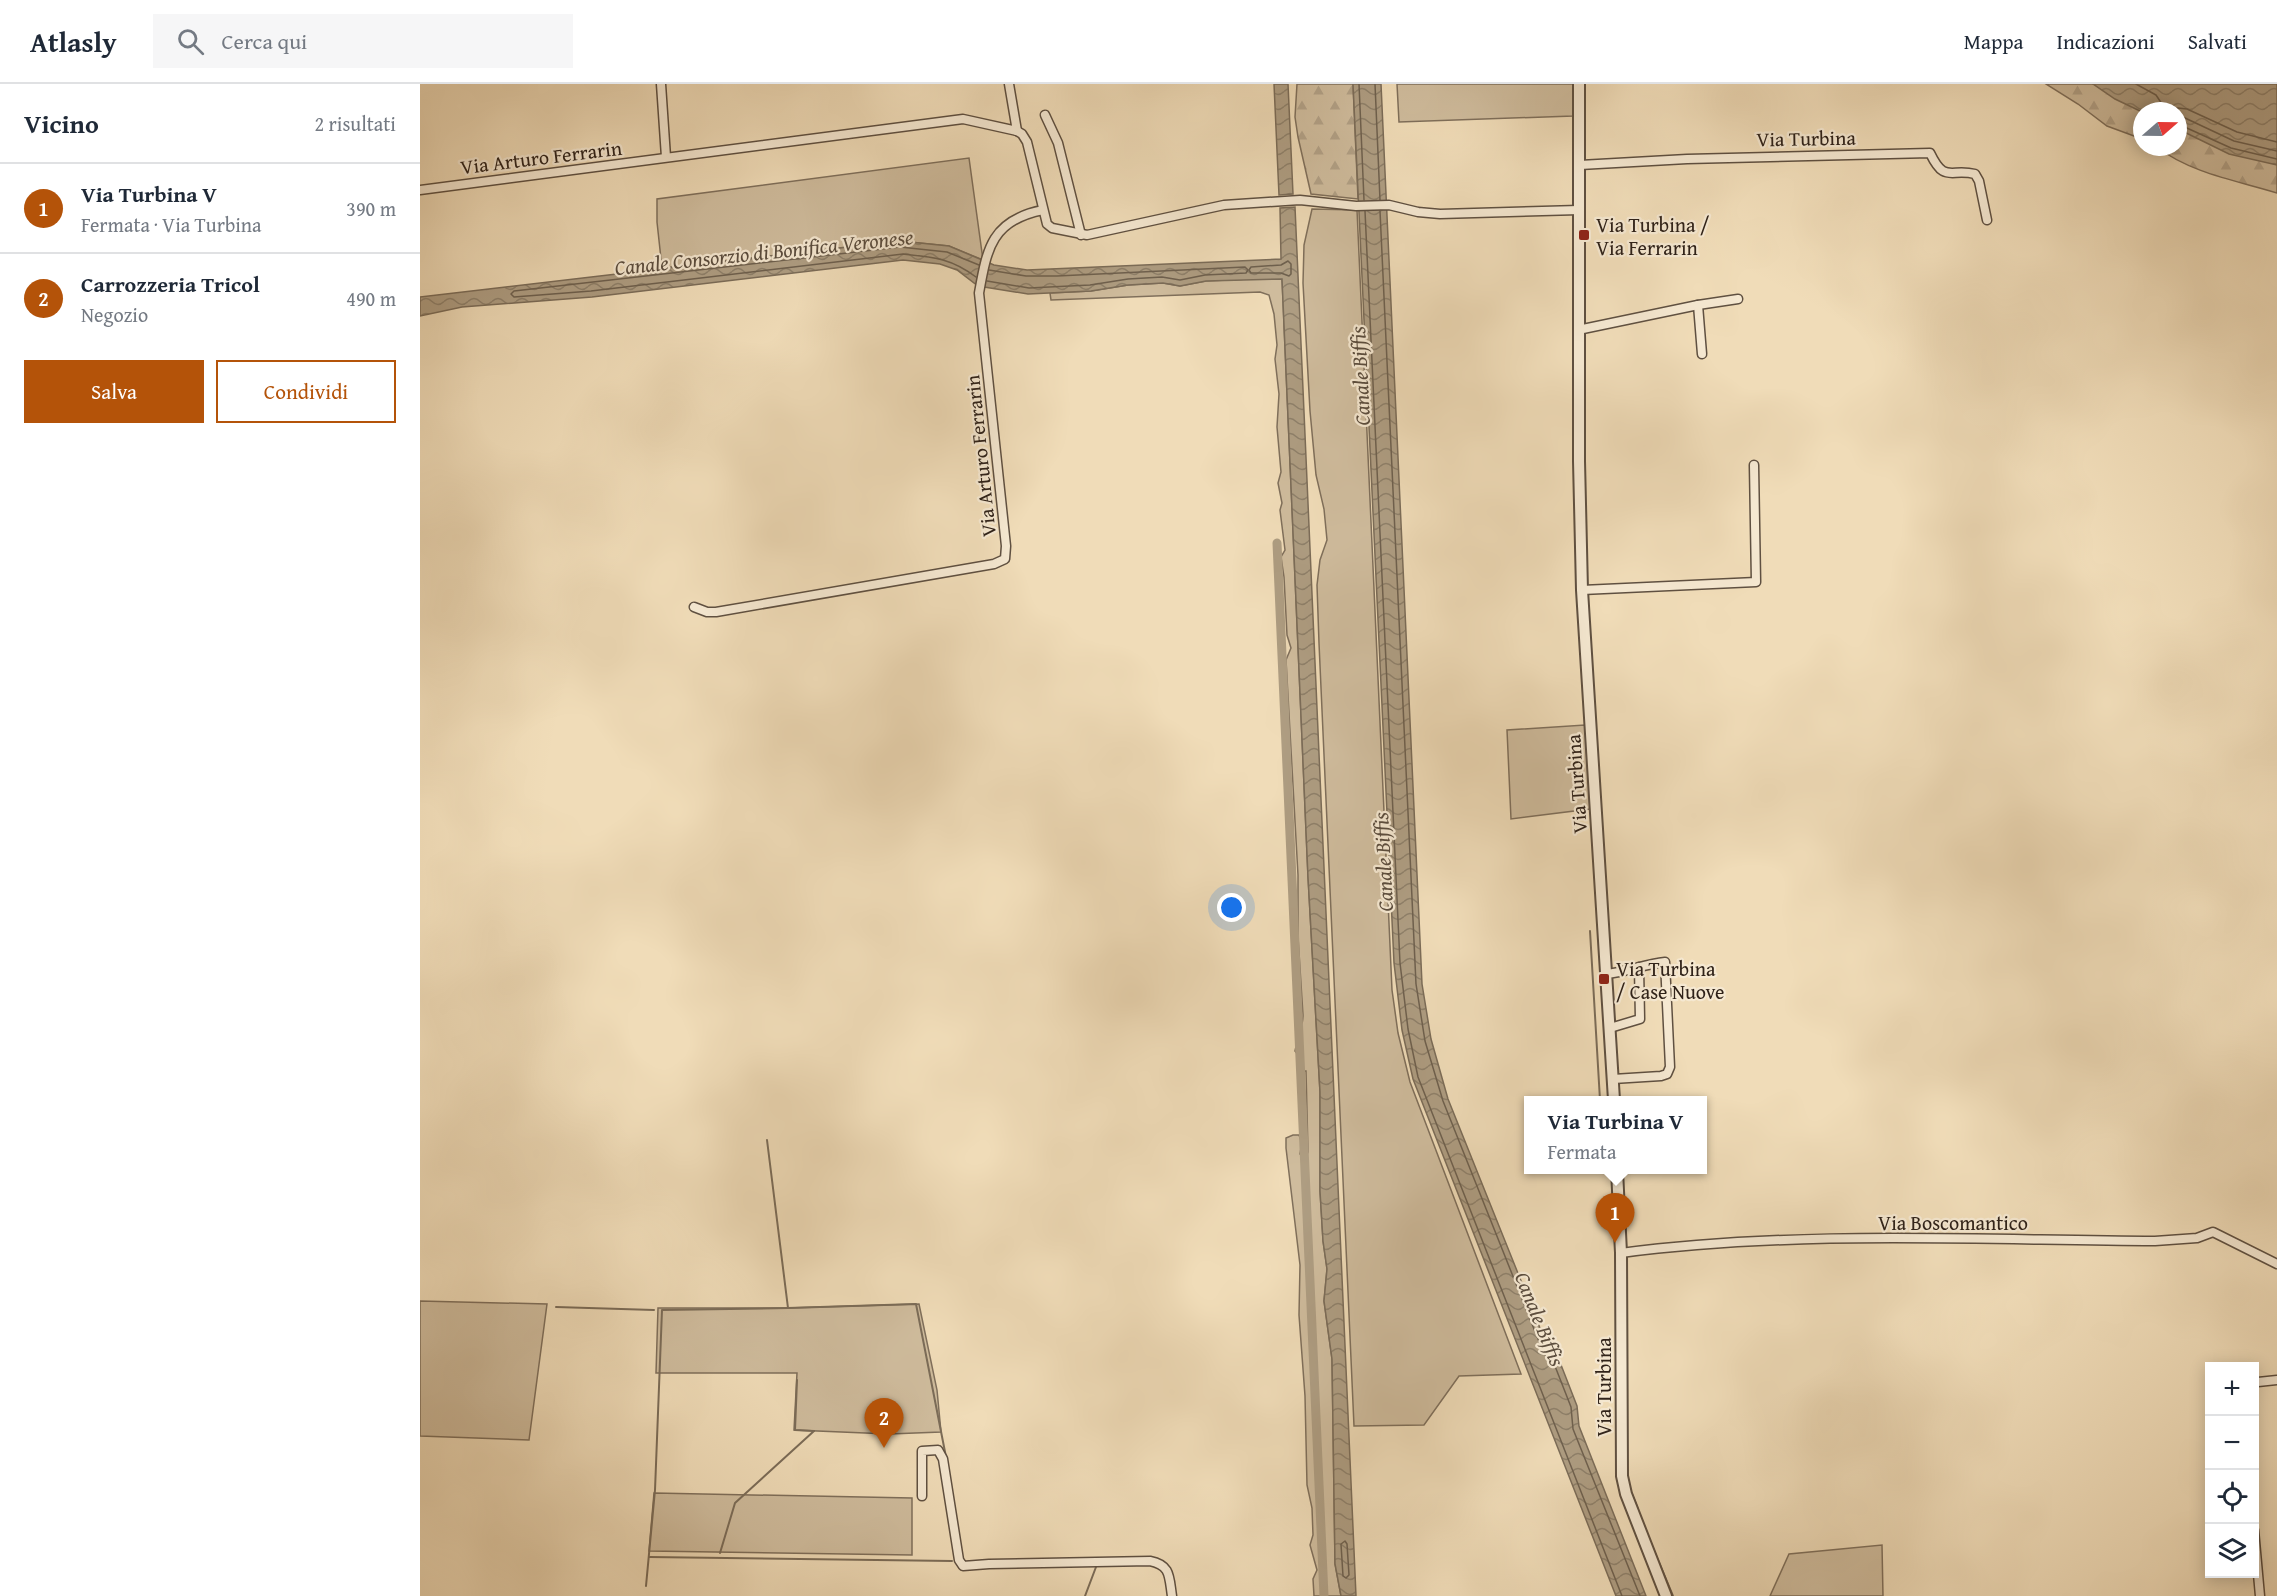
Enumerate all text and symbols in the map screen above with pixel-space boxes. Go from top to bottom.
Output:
search box [153,14,573,68]
text: Atlasly [30,21,117,62]
icon: search [174,25,207,58]
text: Cerca qui [222,25,307,57]
text: Mappa [1964,26,2024,57]
text: Indicazioni [2057,26,2155,57]
text: Salvati [2188,26,2247,57]
north arrow [2133,102,2187,156]
text: Vicino [24,104,99,143]
text: 2 risultati [315,109,396,138]
street label: Via Turbina [1756,123,1857,153]
street label: Via Arturo Ferrarin [459,133,623,181]
text: Via Turbina V [81,178,217,210]
text: 1 [38,194,49,223]
text: 390 m [346,194,396,223]
text: Fermata · Via Turbina [81,210,262,239]
place label: Via Turbina / Via Ferrarin [1596,210,1709,262]
water label: Canale Consorzio di Bonifica Veronese [613,221,915,283]
marker: Via Turbina / Via Ferrarin [1577,228,1591,242]
text: Carrozzeria Tricol [81,268,260,300]
text: 2 [38,284,49,313]
text: 490 m [346,284,396,313]
text: Negozio [81,300,148,329]
water label: Canale Biffis [1342,325,1378,426]
button: Salva [24,360,204,423]
button: Condividi [216,360,396,423]
street label: Via Arturo Ferrarin [957,374,1003,538]
street label: Via Turbina [1558,733,1594,835]
water label: Canale Biffis [1365,811,1401,912]
your location [1217,893,1246,922]
place label: Via Turbina / Case Nuove [1616,954,1724,1006]
marker: Via Turbina / Case Nuove [1597,972,1611,986]
popup [1524,1096,1707,1174]
text: Via Turbina V [1547,1105,1684,1137]
text: Fermata [1547,1137,1616,1166]
pin: 1 [1596,1194,1634,1243]
street label: Via Boscomantico [1878,1208,2028,1237]
water label: Canale Biffis [1507,1267,1573,1371]
street label: Via Turbina [1589,1337,1618,1437]
map controls [2205,1362,2259,1578]
button: + [2205,1362,2259,1416]
pin: 2 [864,1398,904,1448]
button: − [2205,1416,2259,1470]
button: locate [2205,1470,2259,1524]
button: layers [2205,1524,2259,1578]

